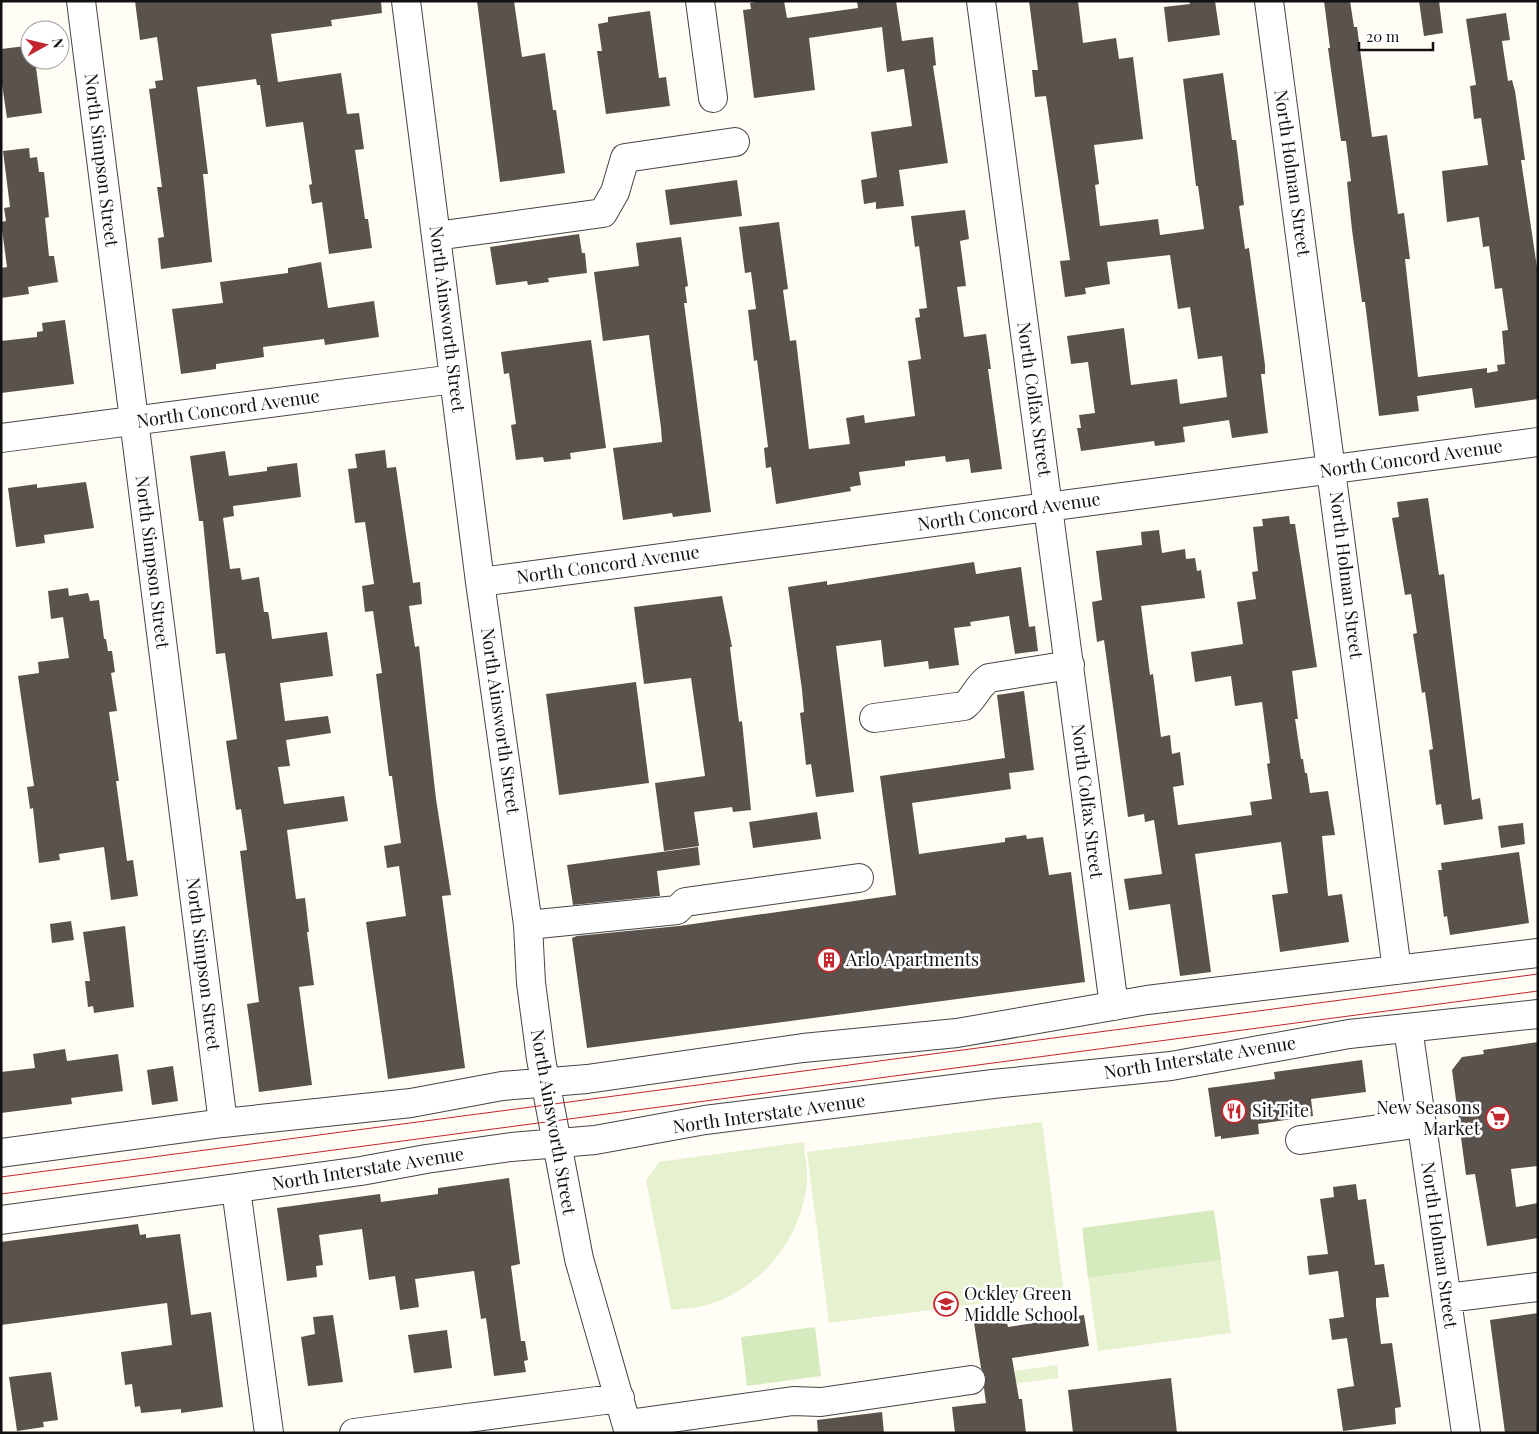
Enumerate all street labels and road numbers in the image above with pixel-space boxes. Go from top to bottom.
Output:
street label: North Simpson Street [79,72,125,249]
street label: North Holman Street [1269,88,1317,258]
street label: North Ainsworth Street [425,224,471,414]
street label: North Colfax Street [1012,320,1058,478]
street label: North Concord Avenue [135,383,321,433]
street label: North Concord Avenue [1318,433,1504,483]
street label: North Simpson Street [130,474,176,651]
street label: North Concord Avenue [916,486,1102,536]
street label: North Holman Street [1325,490,1369,660]
street label: North Concord Avenue [515,539,701,589]
street label: North Ainsworth Street [476,626,526,816]
street label: North Colfax Street [1067,722,1109,880]
street label: North Simpson Street [181,876,227,1053]
street label: North Ainsworth Street [526,1027,582,1217]
street label: North Interstate Avenue [1102,1030,1298,1084]
street label: North Interstate Avenue [671,1088,867,1138]
street label: North Interstate Avenue [270,1141,466,1195]
street label: North Holman Street [1416,1160,1464,1330]

